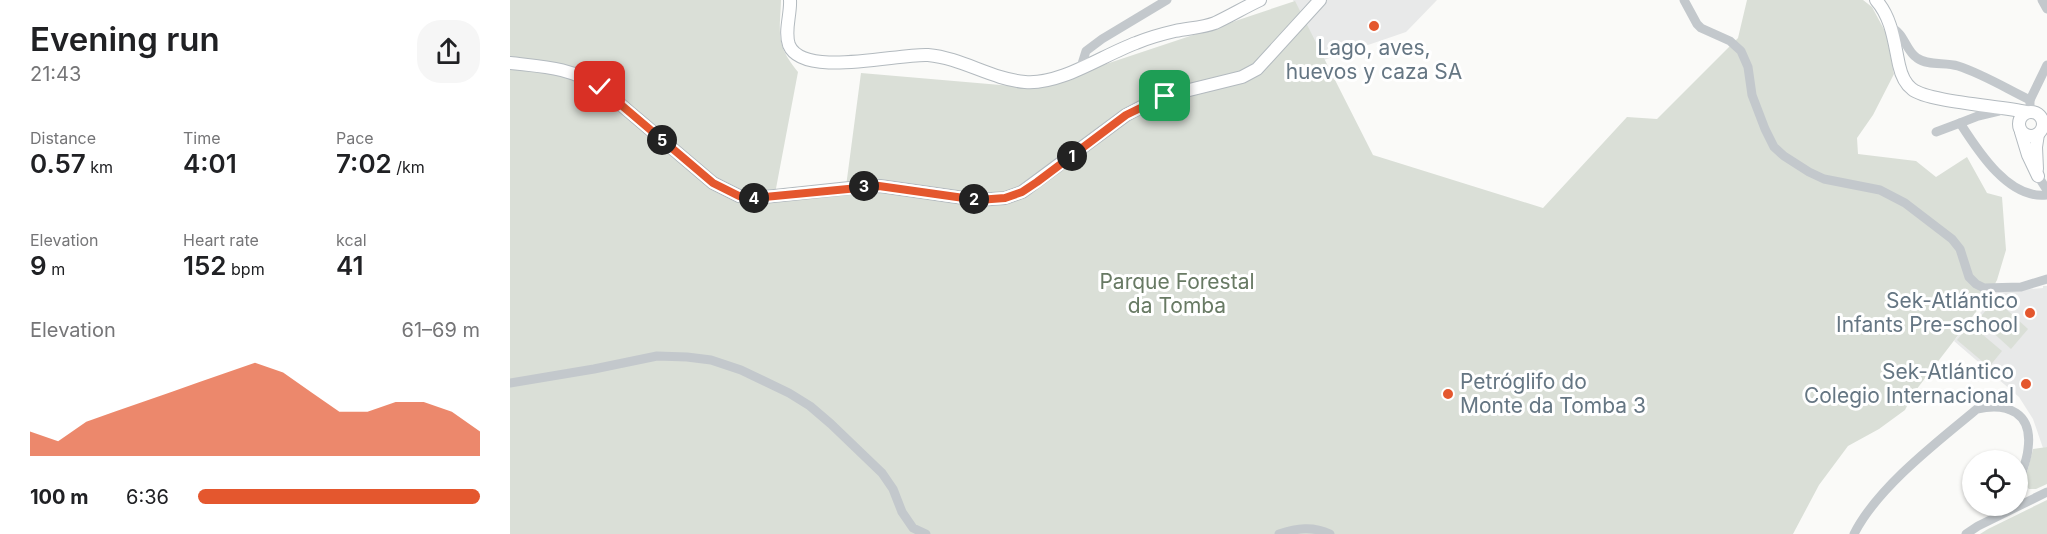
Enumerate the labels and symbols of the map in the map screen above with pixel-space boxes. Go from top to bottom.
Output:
marker: Lago, aves, huevos y caza SA [1367,19,1381,33]
place label: Lago, aves, huevos y caza SA [1286,35,1462,84]
pin [574,61,625,112]
pin [1139,70,1190,121]
pin: 5 [647,125,677,155]
pin: 1 [1057,141,1087,171]
pin: 3 [849,171,879,201]
pin: 4 [739,183,769,213]
pin: 2 [959,184,989,214]
park label: Parque Forestal da Tomba [1099,269,1255,318]
place label: Sek-Atlántico Infants Pre-school [1836,288,2018,337]
marker: Sek-Atlántico Infants Pre-school [2023,306,2037,320]
place label: Sek-Atlántico Colegio Internacional [1804,359,2014,408]
place label: Petróglifo do Monte da Tomba 3 [1460,369,1646,418]
marker: Sek-Atlántico Colegio Internacional [2019,377,2033,391]
marker: Petróglifo do Monte da Tomba 3 [1441,387,1455,401]

